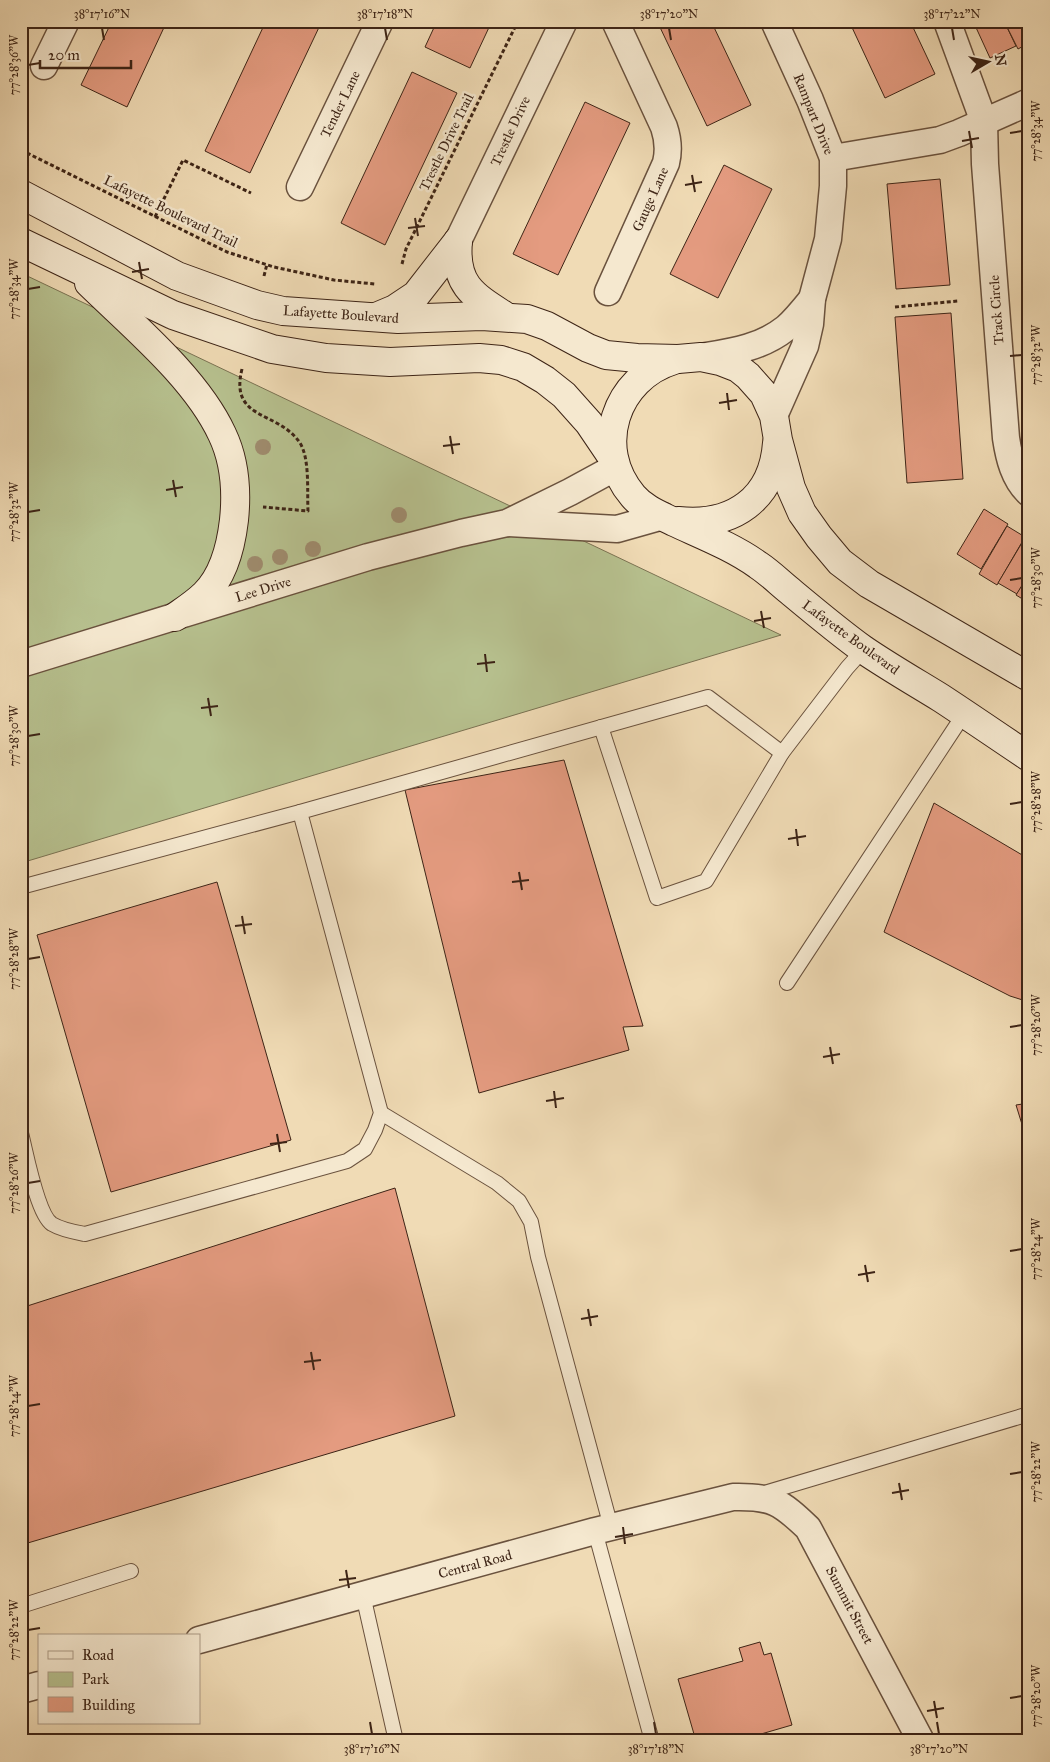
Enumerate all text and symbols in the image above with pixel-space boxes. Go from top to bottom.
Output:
text: 38°17'16"N [74,7,130,21]
text: 38°17'18"N [357,7,413,21]
text: 38°17'20"N [640,7,698,21]
text: 38°17'22"N [923,7,981,21]
text: 77°28'36"W [7,34,21,95]
scale bar [40,38,131,70]
north arrow [962,38,1012,88]
text: 20 m [48,46,80,64]
text: N [991,53,1010,67]
street label: Tender Lane [317,68,364,141]
street label: Rampart Drive [790,71,838,157]
street label: Trestle Drive Trail [416,91,477,194]
street label: Trestle Drive [487,93,534,169]
text: 77°28'34"W [1029,100,1043,161]
street label: Gauge Lane [629,164,672,234]
street label: Lafayette Boulevard Trail [101,172,241,251]
text: 77°28'34"W [7,258,21,319]
street label: Track Circle [986,274,1007,345]
street label: Lafayette Boulevard [283,302,399,327]
text: 77°28'32"W [1029,324,1043,385]
text: 77°28'32"W [7,481,21,542]
text: 77°28'30"W [1029,547,1043,609]
street label: Lee Drive [233,573,293,606]
street label: Lafayette Boulevard [799,596,903,678]
text: 77°28'30"W [7,705,21,767]
text: 77°28'28"W [1029,771,1043,833]
text: 77°28'28"W [7,928,21,990]
text: 77°28'26"W [1029,994,1043,1056]
text: 77°28'26"W [7,1152,21,1214]
text: 77°28'24"W [1029,1217,1043,1280]
text: 77°28'24"W [7,1374,21,1437]
text: 77°28'22"W [1029,1441,1043,1503]
street label: Central Road [436,1546,514,1582]
street label: Summit Street [822,1563,877,1647]
text: 77°28'22"W [7,1599,21,1661]
legend [38,1634,200,1724]
text: Road [82,1646,114,1664]
text: 77°28'20"W [1029,1664,1043,1727]
text: Park [82,1670,109,1688]
text: Building [82,1696,136,1714]
text: 38°17'16"N [344,1742,400,1756]
text: 38°17'18"N [628,1742,684,1756]
text: 38°17'20"N [910,1742,968,1756]

